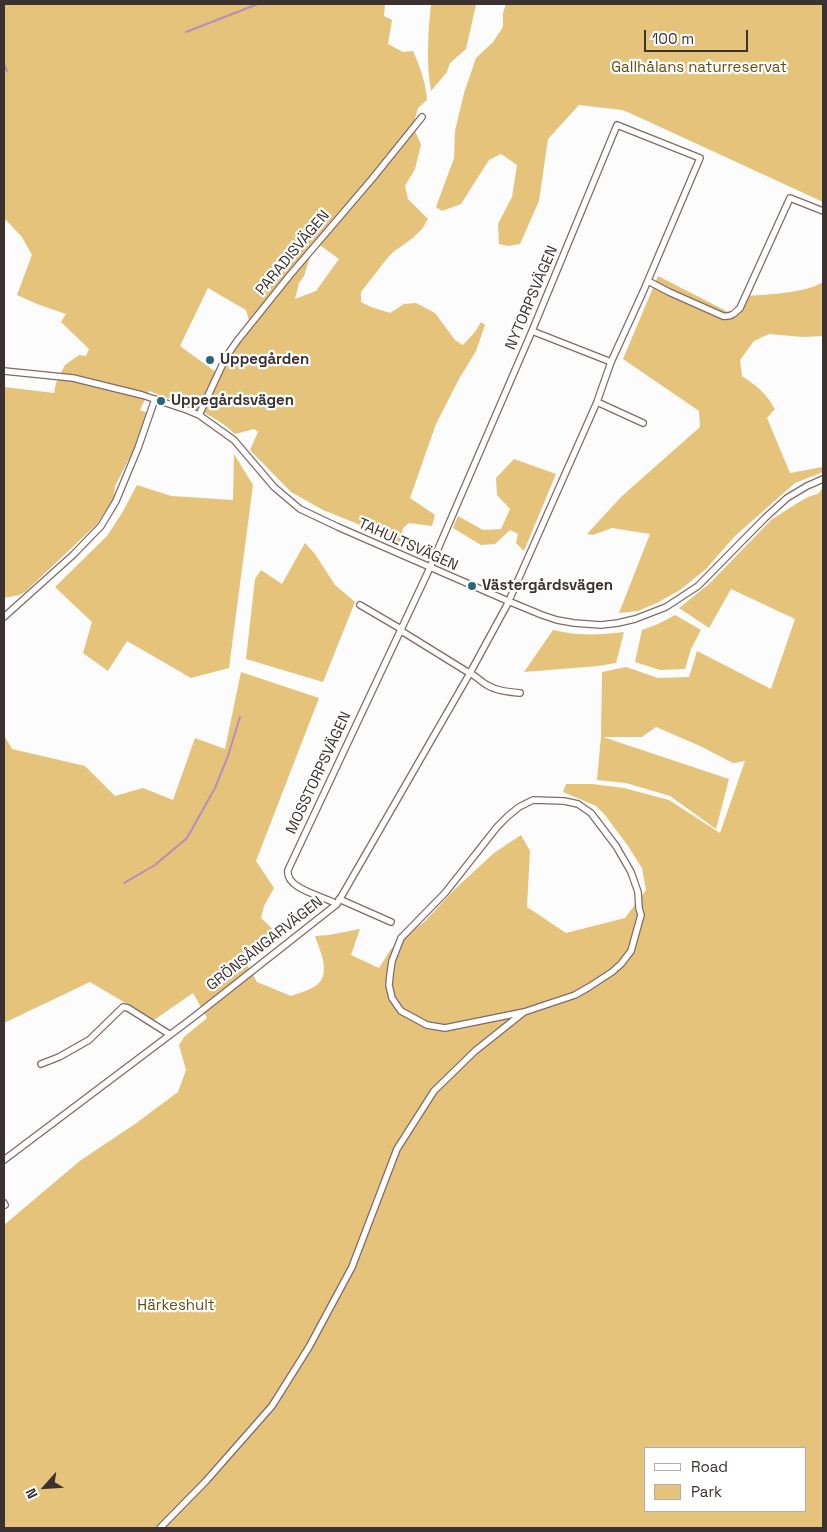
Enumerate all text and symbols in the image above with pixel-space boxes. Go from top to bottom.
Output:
scale bar [647,20,751,52]
text: 100 m [652,29,694,48]
park label: Gallhålans naturreservat [611,59,787,77]
street label: PARADISVÄGEN [252,207,334,299]
street label: NYTORPSVÄGEN [502,243,562,353]
place label: Uppegården [220,351,309,369]
marker: Uppegården [204,354,216,366]
place label: Uppegårdsvägen [171,392,294,410]
marker: Uppegårdsvägen [155,395,167,407]
street label: TAHULTSVÄGEN [355,515,461,575]
place label: Västergårdsvägen [482,577,613,595]
marker: Västergårdsvägen [466,580,478,592]
street label: MOSSTORPSVÄGEN [283,709,355,837]
street label: GRÖNSÅNGARVÄGEN [203,893,327,995]
park label: Härkeshult [137,1297,215,1315]
legend [644,1447,807,1512]
text: Road [691,1457,728,1476]
north arrow [20,1462,70,1512]
text: Park [691,1482,722,1501]
text: N [21,1485,42,1502]

